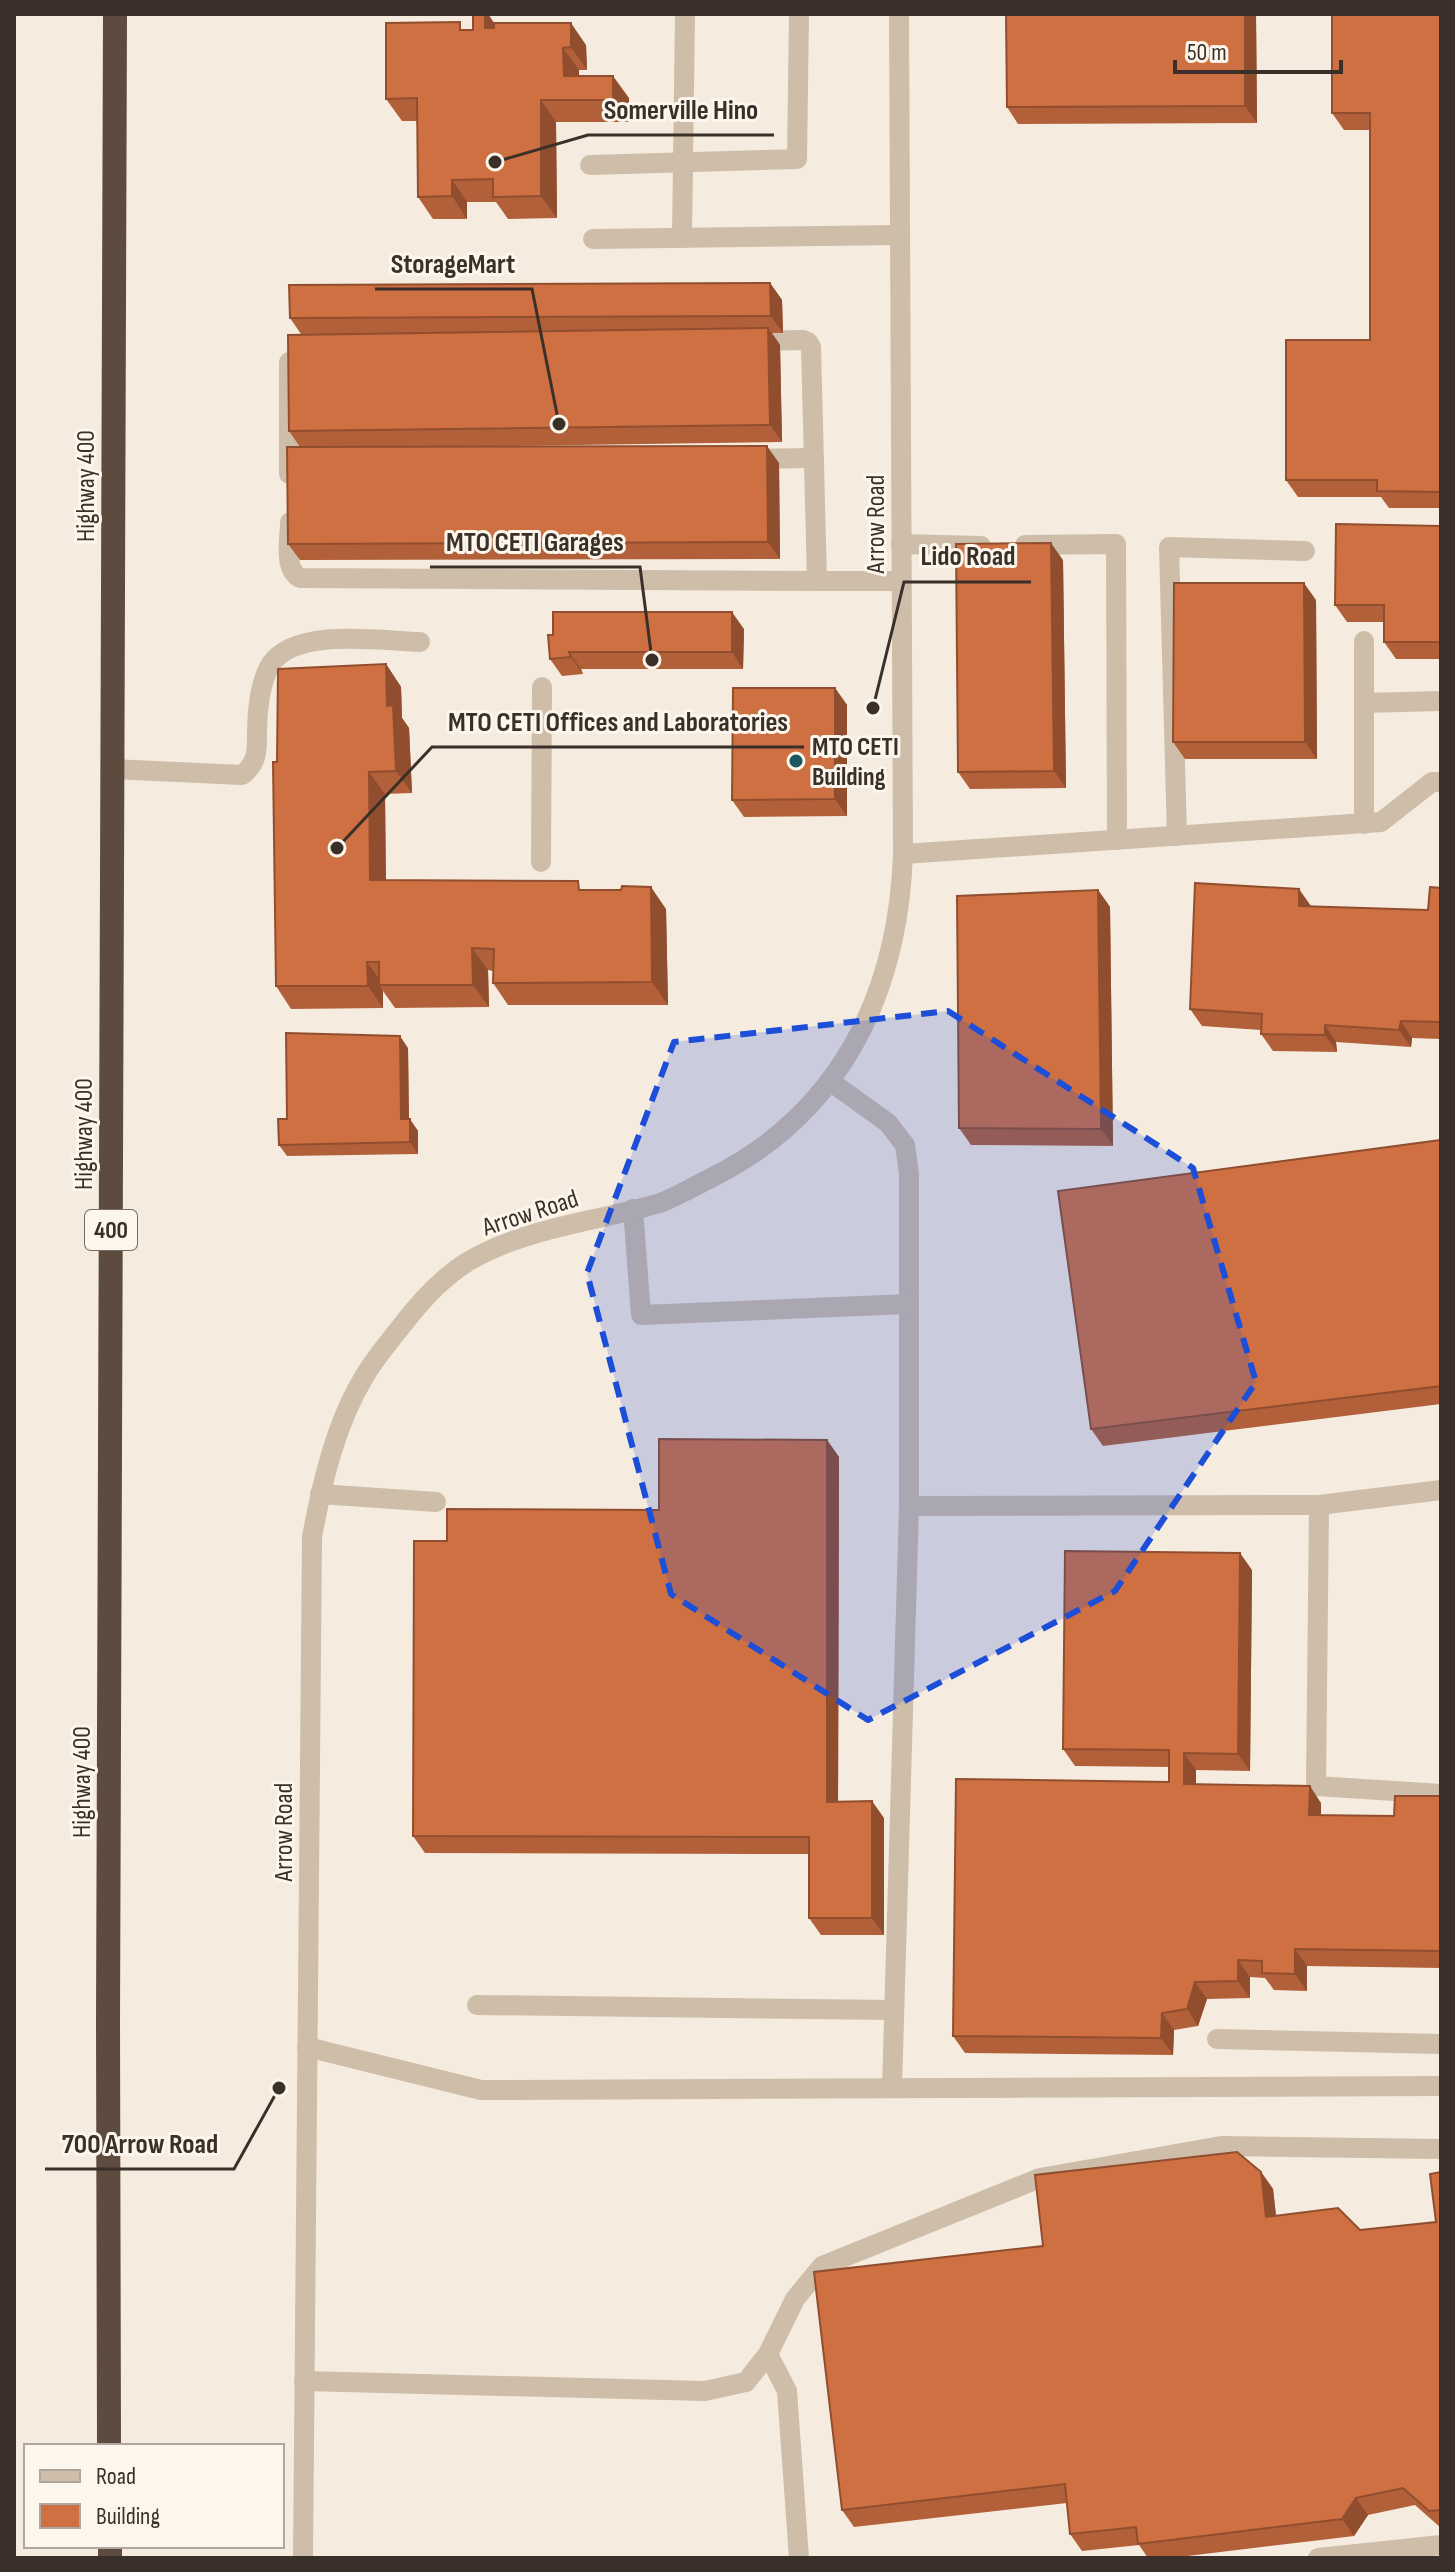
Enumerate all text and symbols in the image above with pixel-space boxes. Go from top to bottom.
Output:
scale bar [1175,24,1341,74]
text: 50 m [1187,38,1227,67]
callout: Somerville Hino [588,83,774,135]
text: Somerville Hino [604,94,758,127]
callout: StorageMart [375,237,532,289]
text: StorageMart [391,248,515,281]
street label: Highway 400 [71,430,102,542]
street label: Arrow Road [861,475,892,574]
callout: MTO CETI Garages [430,515,640,567]
text: MTO CETI Garages [446,526,624,559]
callout: Lido Road [904,530,1031,582]
text: Lido Road [921,540,1015,573]
callout: MTO CETI Offices and Laboratories [432,695,804,747]
text: MTO CETI Offices and Laboratories [448,706,788,739]
place label: MTO CETI Building [812,732,899,793]
marker: MTO CETI Building [787,752,805,770]
street label: Highway 400 [69,1078,100,1190]
street label: Arrow Road [478,1183,582,1244]
road number: 400 [85,1210,137,1250]
street label: Highway 400 [67,1726,98,1838]
street label: Arrow Road [269,1783,300,1882]
callout: 700 Arrow Road [45,2117,234,2169]
text: 700 Arrow Road [62,2128,218,2161]
legend [24,2444,284,2548]
text: Road [96,2462,136,2491]
text: Building [96,2502,160,2531]

